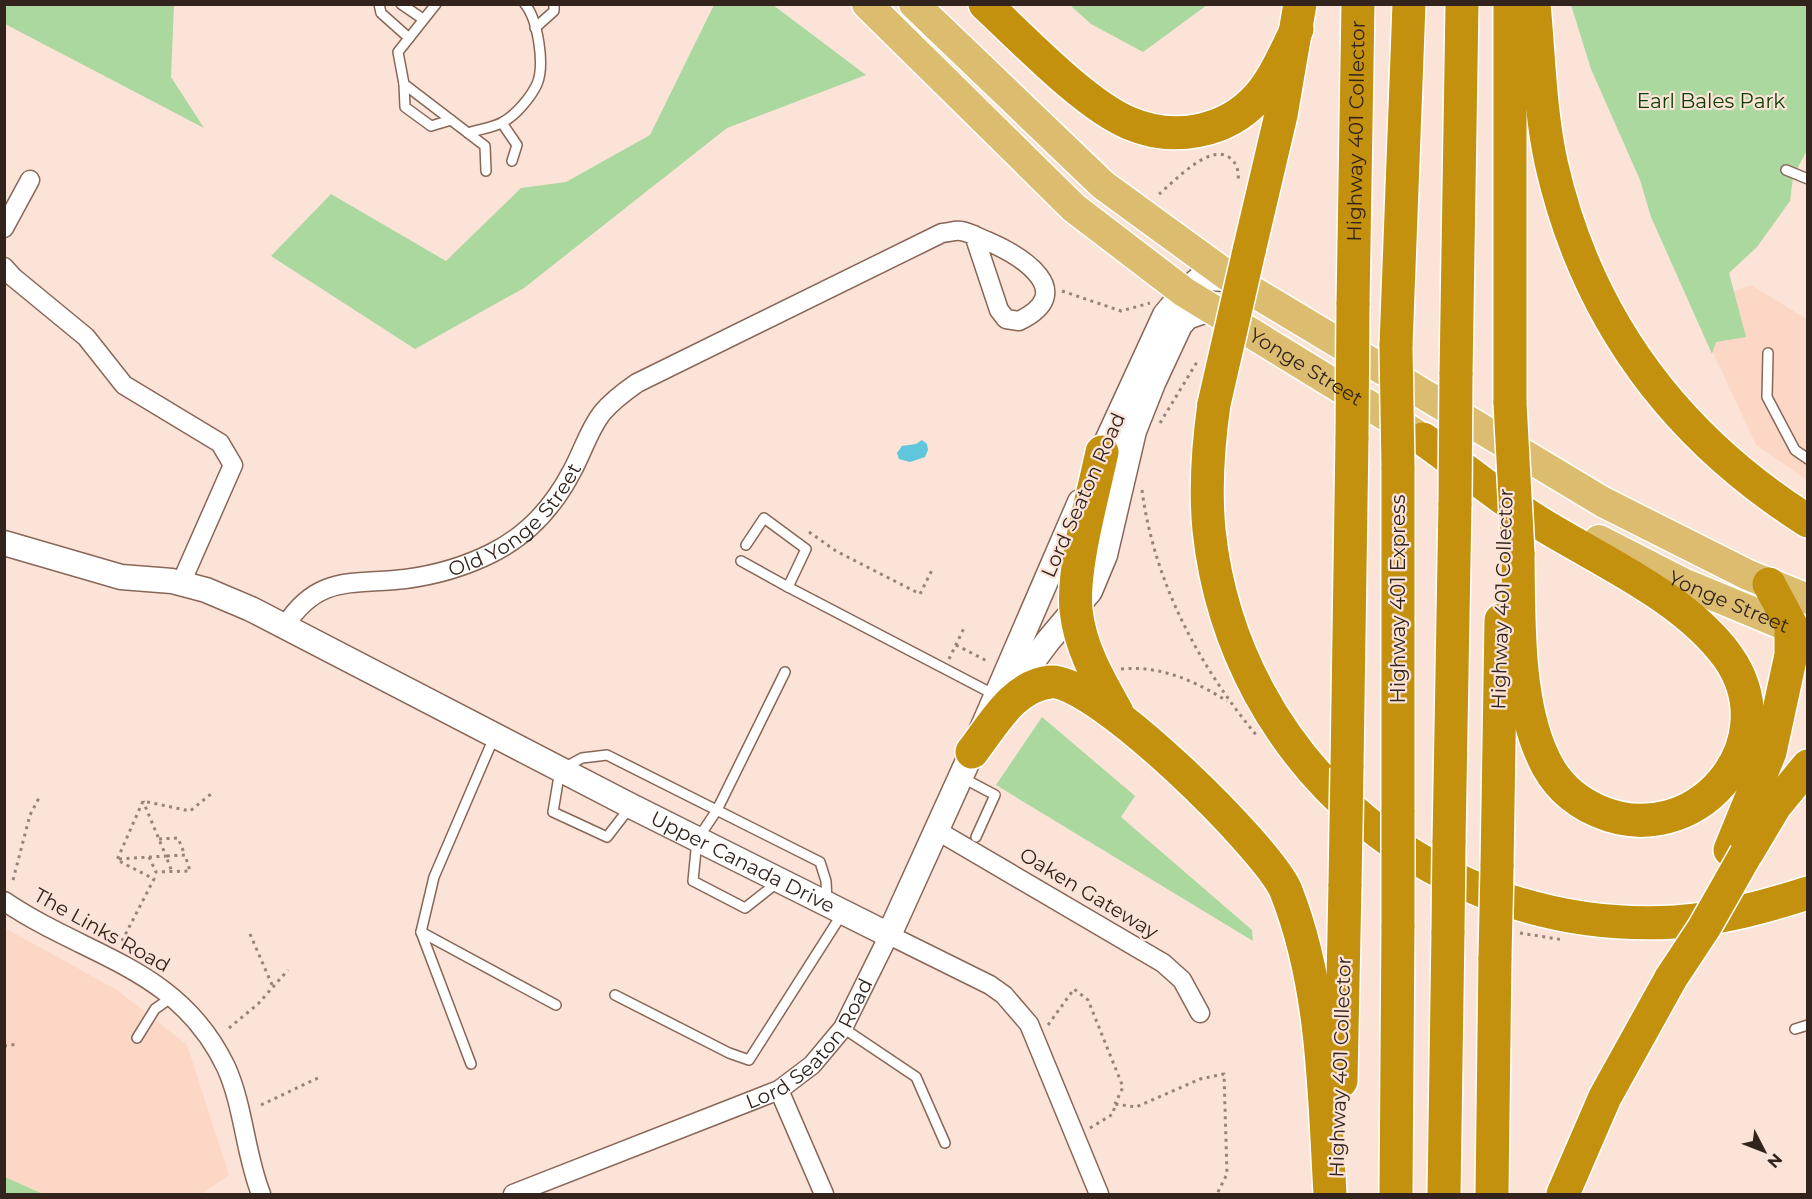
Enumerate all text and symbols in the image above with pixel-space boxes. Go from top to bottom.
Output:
street label: Highway 401 Collector [1342,20,1370,242]
park label: Earl Bales Park [1637,89,1785,113]
street label: Yonge Street [1245,323,1367,411]
street label: Lord Seaton Road [1036,409,1130,581]
street label: Old Yonge Street [445,459,586,582]
street label: Highway 401 Collector [1486,488,1518,710]
street label: Highway 401 Express [1386,494,1410,703]
street label: Yonge Street [1664,566,1793,638]
street label: Upper Canada Drive [647,806,839,918]
street label: Oaken Gateway [1015,842,1163,944]
street label: The Links Road [30,883,174,977]
street label: Highway 401 Collector [1324,956,1356,1178]
street label: Lord Seaton Road [742,974,878,1114]
north arrow [1734,1121,1794,1181]
text: N [1763,1150,1786,1172]

